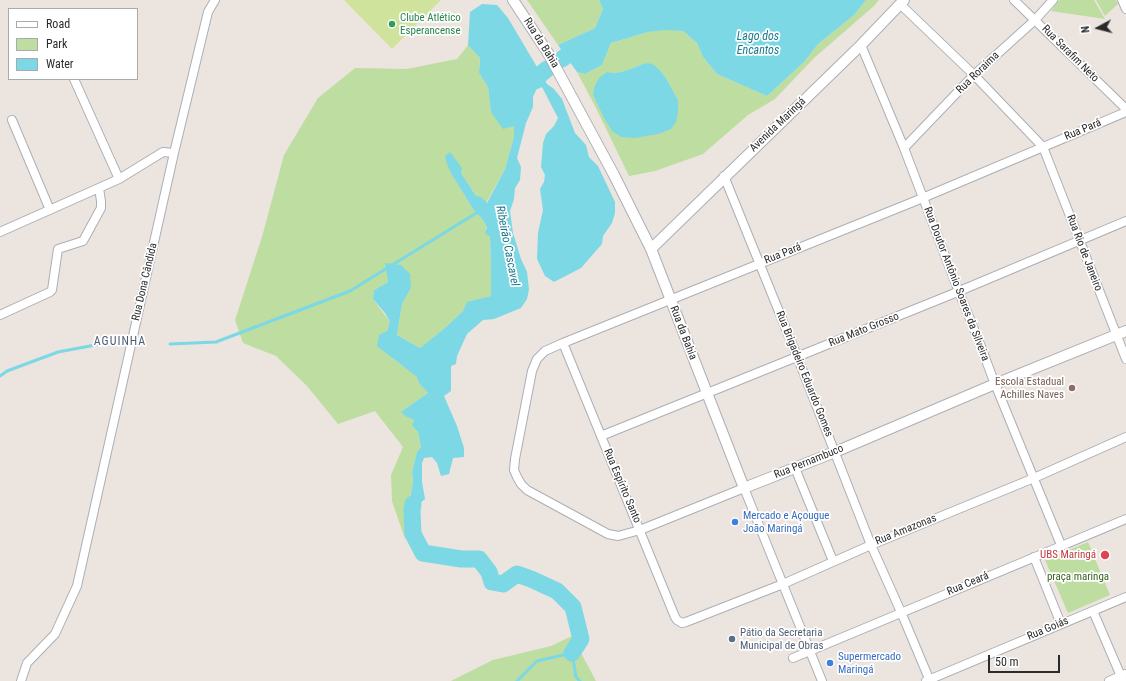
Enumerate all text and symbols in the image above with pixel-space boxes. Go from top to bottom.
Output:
legend [8,8,138,80]
north arrow [1078,8,1118,48]
place label: Clube Atlético Esperancense [400,11,461,37]
street label: Rua da Bahia [520,16,562,70]
text: Road [46,17,70,31]
marker: Clube Atlético Esperancense [387,19,397,29]
street label: Rua Sarafim Neto [1039,23,1101,85]
water label: Lago dos Encantos [737,30,779,58]
text: Park [46,37,67,51]
street label: Rua Roraima [954,49,1002,97]
text: Water [46,57,74,71]
street label: Avenida Maringá [747,95,809,155]
street label: Rua Pará [1063,116,1103,144]
water label: Ribeirão Cascavel [492,205,522,287]
street label: Rua Doutor Antônio Soares da Silveira [920,205,992,363]
street label: Rua Rio de Janeiro [1063,213,1105,293]
street label: Rua Pará [763,241,803,267]
street label: Rua Dona Cândida [130,242,160,322]
street label: Rua da Bahia [667,304,699,362]
street label: Rua Brigadeiro Eduardo Gomes [773,309,835,439]
street label: Rua Mato Grosso [827,310,901,350]
district label: AGUINHA [94,335,146,349]
place label: Escola Estadual Achilles Naves [995,375,1064,401]
marker: Escola Estadual Achilles Naves [1067,383,1077,393]
street label: Rua Pernambuco [772,442,846,482]
street label: Rua Espírito Santo [600,447,644,525]
place label: Mercado e Açougue João Maringá [743,509,829,535]
street label: Rua Amazonas [874,512,938,548]
marker: Mercado e Açougue João Maringá [730,517,740,527]
place label: UBS Maringá [1040,548,1096,562]
marker: UBS Maringá [1099,549,1111,561]
street label: Rua Ceará [945,569,991,599]
park label: praça maringa [1047,570,1109,584]
street label: Rua Goiás [1025,614,1071,644]
place label: Pátio da Secretaria Municipal de Obras [740,626,823,652]
marker: Pátio da Secretaria Municipal de Obras [727,634,737,644]
scale bar [990,647,1062,673]
place label: Supermercado Maringá [838,650,901,676]
text: 50 m [995,655,1019,669]
marker: Supermercado Maringá [825,658,835,668]

